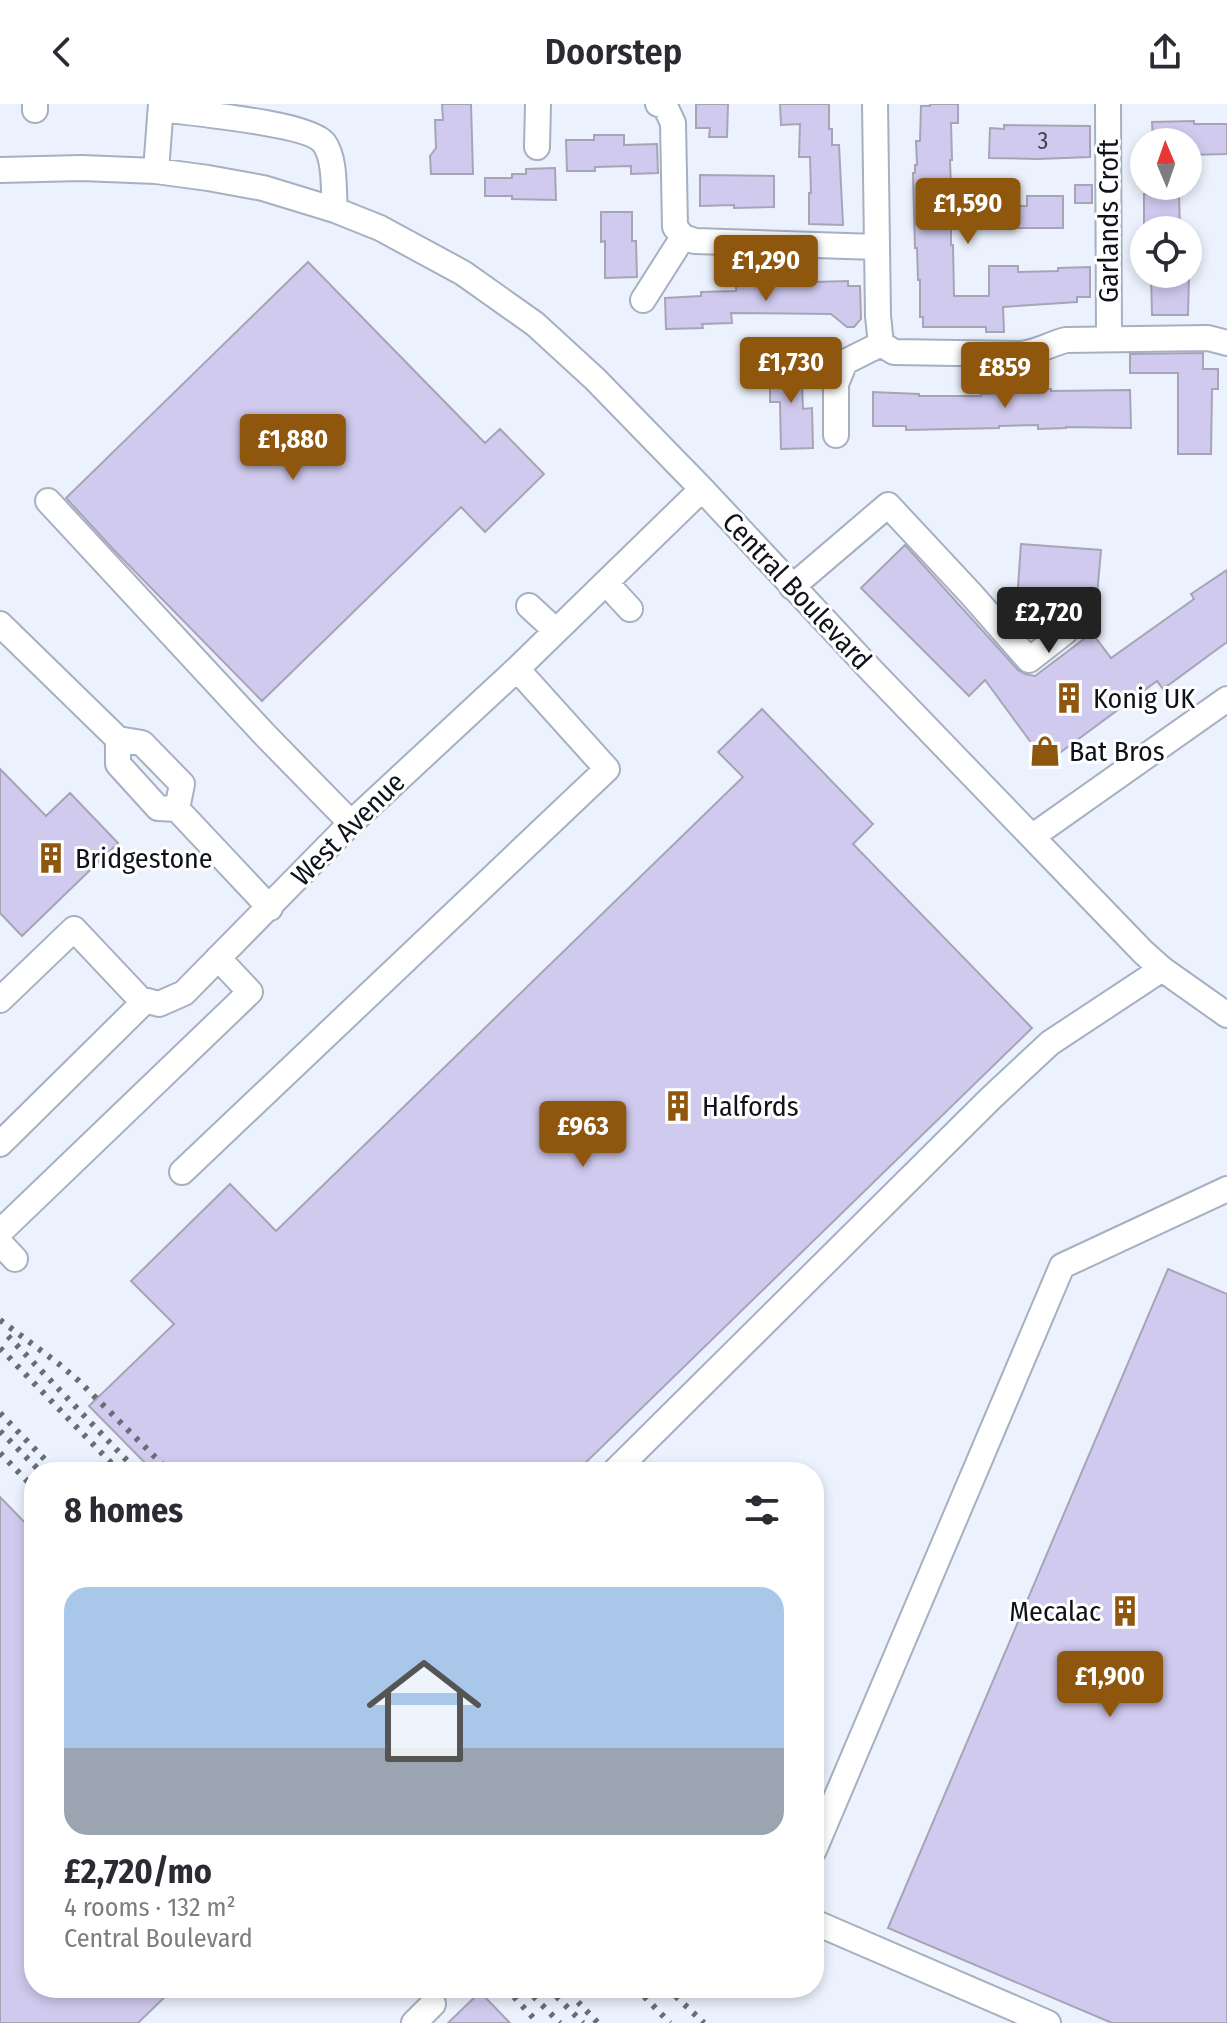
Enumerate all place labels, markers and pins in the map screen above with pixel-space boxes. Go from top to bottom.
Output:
pin: £1,590 [903,178,1033,246]
pin: £1,290 [701,235,831,303]
pin: £1,730 [726,337,856,405]
pin: £859 [958,342,1052,410]
pin: £1,880 [228,414,358,482]
pin: £2,720 [984,587,1114,655]
building icon: Konig UK [1052,681,1086,715]
place label: Konig UK [1093,682,1195,715]
shop icon: Bat Bros [1028,734,1062,768]
place label: Bat Bros [1069,735,1165,768]
building icon: Bridgestone [34,841,68,875]
place label: Bridgestone [75,842,213,875]
building icon: Halfords [661,1089,695,1123]
place label: Halfords [702,1090,799,1123]
pin: £963 [536,1101,630,1169]
building icon: Mecalac [1108,1594,1142,1628]
place label: Mecalac [1009,1595,1101,1628]
pin: £1,900 [1045,1651,1175,1719]

